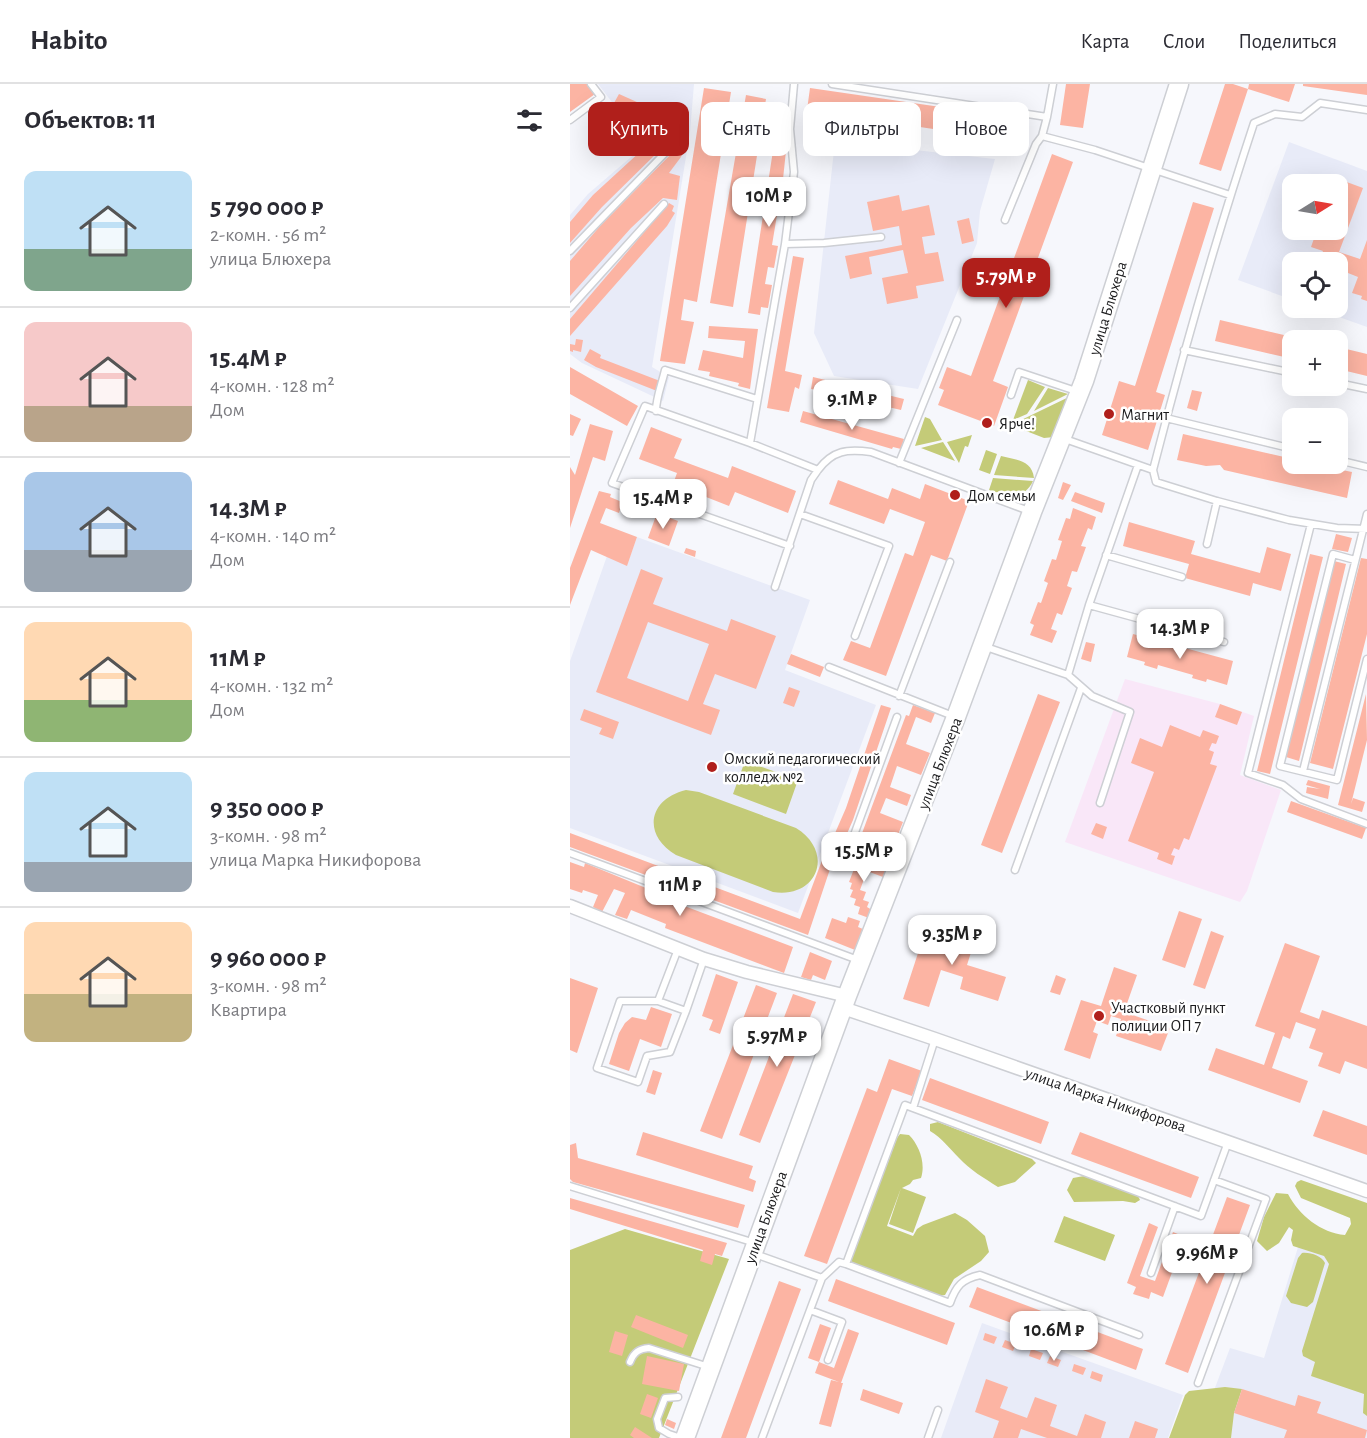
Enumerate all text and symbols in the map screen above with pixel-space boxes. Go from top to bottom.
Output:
text: Habito [30,27,108,55]
text: Карта [1080,31,1130,52]
text: Слои [1163,31,1205,52]
text: Поделиться [1238,31,1337,52]
chip: Купить [588,102,689,156]
chip: Снять [701,102,791,156]
chip: Фильтры [803,102,921,156]
chip: Новое [933,102,1029,156]
icon: filters [513,104,546,137]
text: Объектов: 11 [24,107,157,133]
north arrow [1282,174,1348,240]
map controls [1282,174,1348,474]
pin: 10M ₽ [727,177,811,228]
text: 10M ₽ [746,186,792,206]
text: 5 790 000 ₽ [210,194,323,220]
icon: home [72,195,144,267]
text: 2-комн. · 56 m² [210,225,326,245]
text: улица Блюхера [210,249,331,269]
button: locate [1282,252,1348,318]
pin: 5.79M ₽ [951,258,1061,309]
street label: улица Блюхера [1086,259,1131,358]
text: 5.79M ₽ [976,267,1036,287]
button: + [1282,330,1348,396]
text: 15.4M ₽ [210,345,286,371]
icon: home [72,346,144,418]
text: 4-комн. · 128 m² [210,376,334,396]
pin: 9.1M ₽ [803,380,901,431]
text: 9.1M ₽ [827,389,877,409]
text: Дом [210,400,245,420]
marker: Магнит [1102,407,1116,421]
place label: Магнит [1121,407,1169,423]
button: − [1282,408,1348,474]
marker: Ярче! [980,416,994,430]
place label: Ярче! [999,416,1035,432]
pin: 15.4M ₽ [608,479,718,530]
text: 15.4M ₽ [634,488,692,508]
marker: Дом семьи [948,488,962,502]
place label: Дом семьи [967,488,1036,504]
text: 14.3M ₽ [210,495,286,521]
icon: home [72,496,144,568]
text: 4-комн. · 140 m² [210,526,336,546]
text: Дом [210,550,245,570]
pin: 14.3M ₽ [1125,609,1235,660]
text: 14.3M ₽ [1151,618,1209,638]
text: 11M ₽ [210,645,266,671]
icon: home [72,646,144,718]
text: 4-комн. · 132 m² [210,676,333,696]
text: Дом [210,700,245,720]
street label: улица Блюхера [915,715,966,813]
place label: Омский педагогический колледж №2 [724,751,881,785]
marker: Омский педагогический колледж №2 [705,760,719,774]
text: 9 350 000 ₽ [210,795,323,821]
icon: home [72,796,144,868]
text: 3-комн. · 98 m² [210,826,326,846]
pin: 15.5M ₽ [809,832,919,883]
text: 15.5M ₽ [835,841,893,861]
text: улица Марка Никифорова [210,850,421,870]
pin: 11M ₽ [638,866,722,917]
text: 11M ₽ [659,875,701,895]
pin: 9.35M ₽ [897,915,1007,966]
text: 9.35M ₽ [922,924,982,944]
text: 9 960 000 ₽ [210,945,326,971]
icon: home [72,946,144,1018]
text: 3-комн. · 98 m² [210,976,326,996]
text: Квартира [210,1000,287,1020]
place label: Участковый пункт полиции ОП 7 [1111,1000,1226,1034]
marker: Участковый пункт полиции ОП 7 [1092,1009,1106,1023]
pin: 5.97M ₽ [722,1017,832,1068]
text: 5.97M ₽ [747,1026,807,1046]
street label: улица Марка Никифорова [1022,1065,1188,1136]
street label: улица Блюхера [741,1169,791,1267]
pin: 9.96M ₽ [1152,1234,1262,1285]
text: 9.96M ₽ [1176,1243,1238,1263]
pin: 10.6M ₽ [999,1311,1109,1362]
text: 10.6M ₽ [1024,1320,1084,1340]

